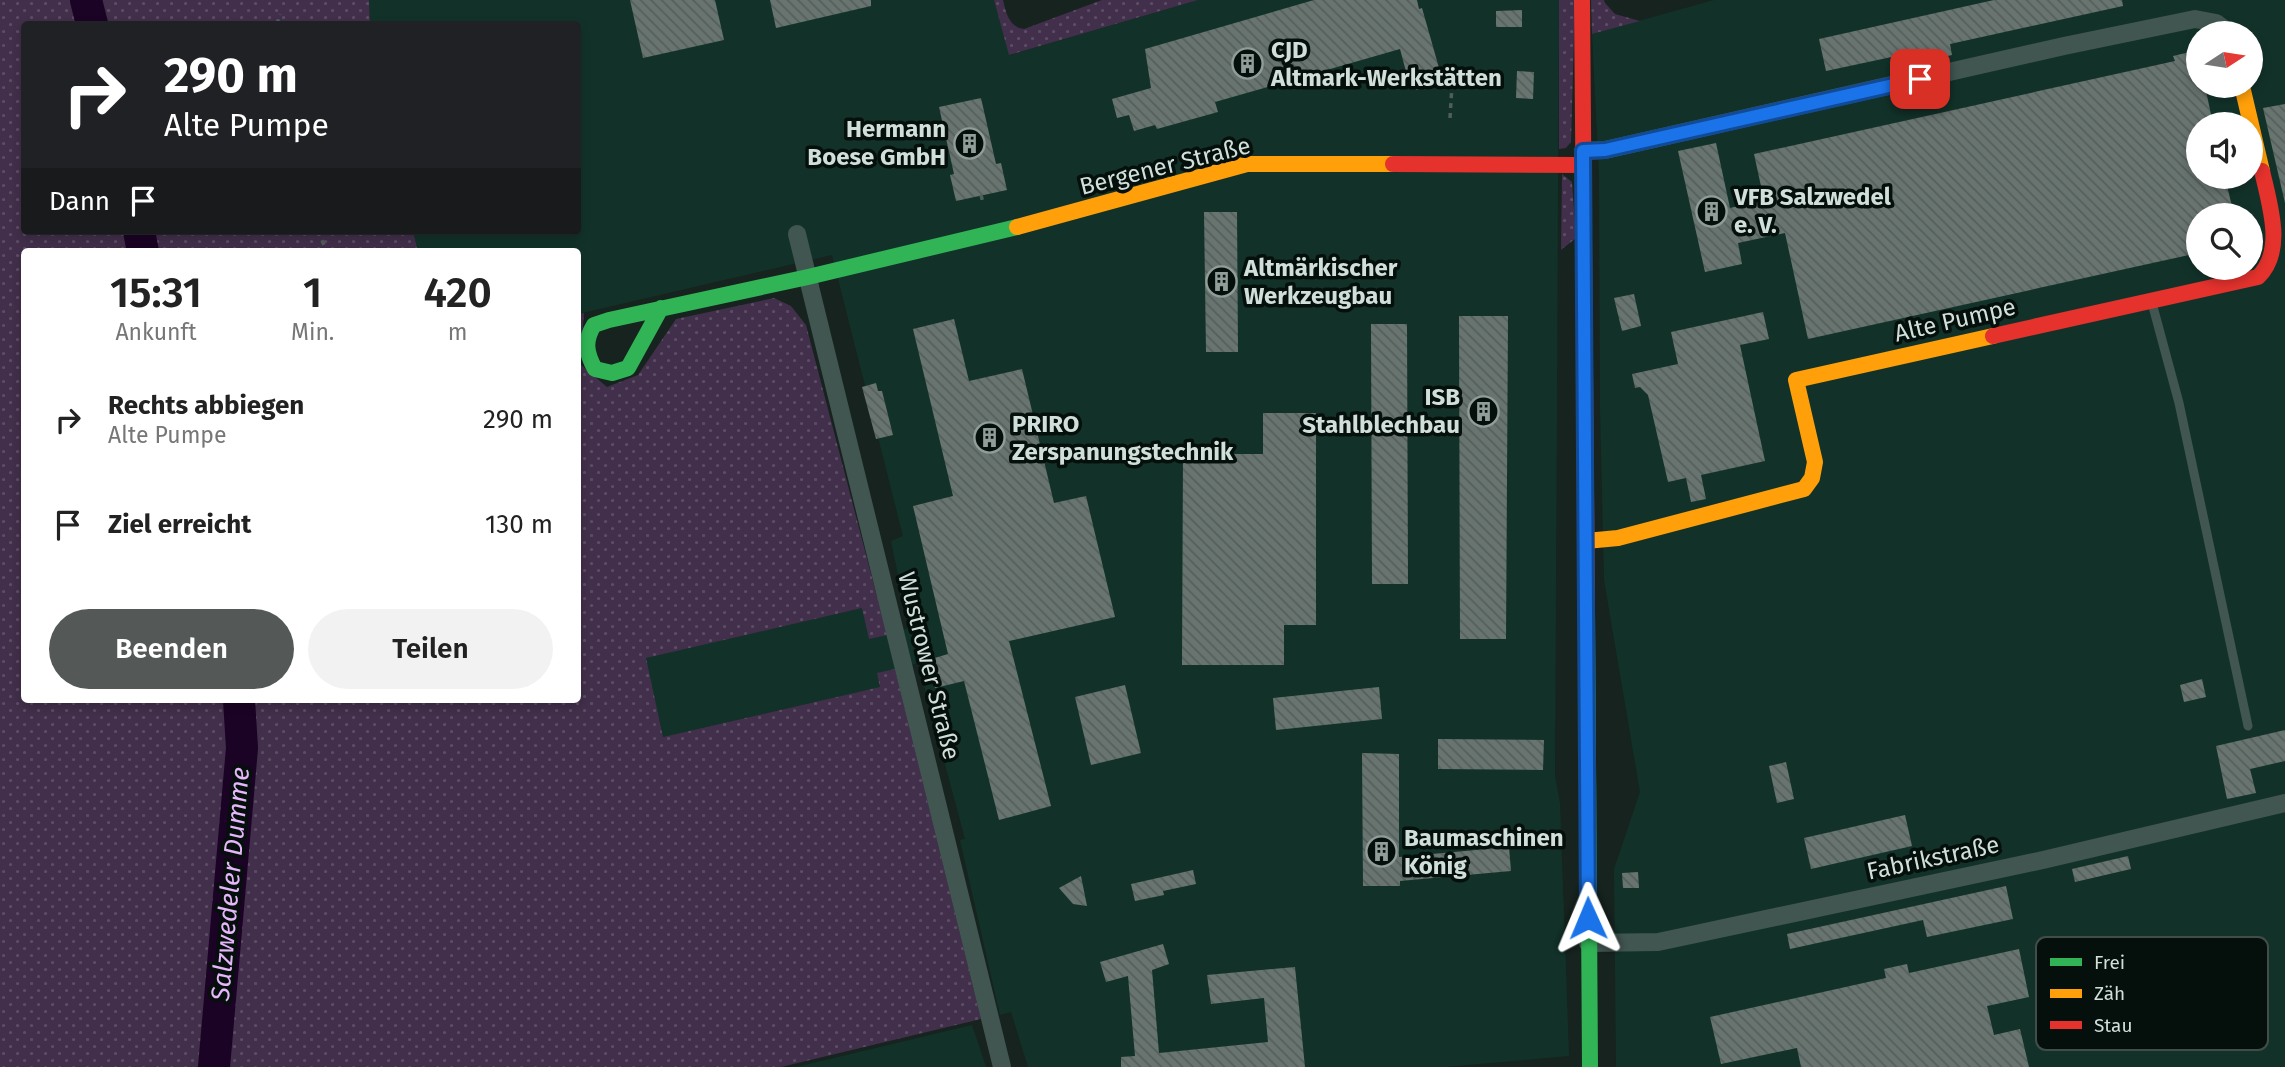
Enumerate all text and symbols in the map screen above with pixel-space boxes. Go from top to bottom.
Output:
north arrow [2186,21,2263,98]
map controls [2186,21,2263,280]
place label: CJD Altmark-Werkstätten [1270,36,1502,92]
text: 290 m [164,46,298,105]
building icon: CJD Altmark-Werkstätten [1231,47,1265,81]
icon: right [49,49,140,140]
pin [1890,49,1950,109]
icon: arrive [1901,60,1939,98]
text: Alte Pumpe [164,106,329,144]
button: sound [2186,112,2263,189]
place label: Hermann Boese GmbH [807,115,946,171]
building icon: Hermann Boese GmbH [952,126,986,160]
street label: Bergener Straße [1077,131,1253,201]
icon: arrive [124,182,162,220]
place label: VFB Salzwedel e. V. [1733,183,1892,239]
text: Dann [49,186,110,217]
building icon: VFB Salzwedel e. V. [1694,194,1728,228]
button: search [2186,203,2263,280]
place label: Altmärkischer Werkzeugbau [1243,254,1398,310]
building icon: Altmärkischer Werkzeugbau [1204,265,1238,299]
text: 15:31 [110,268,202,318]
text: 1 [303,268,322,318]
text: 420 [424,268,492,318]
street label: Alte Pumpe [1892,292,2018,348]
text: Ankunft [115,318,197,346]
text: Min. [291,318,334,346]
text: m [448,318,468,346]
place label: ISB Stahlblechbau [1302,383,1460,439]
text: Rechts abbiegen [108,390,304,421]
building icon: ISB Stahlblechbau [1466,394,1500,428]
icon: right [49,401,87,439]
text: 290 m [483,404,553,435]
place label: PRIRO Zerspanungstechnik [1012,410,1234,466]
text: Alte Pumpe [108,421,227,449]
building icon: PRIRO Zerspanungstechnik [972,421,1006,455]
icon: arrive [49,506,87,544]
text: Ziel erreicht [108,509,251,540]
text: 130 m [485,509,553,540]
street label: Wustrower Straße [892,569,966,763]
button: Beenden [49,609,294,689]
button: Teilen [308,609,553,689]
water label: Salzwedeler Dumme [205,766,256,1003]
place label: Baumaschinen König [1404,824,1564,880]
street label: Fabrikstraße [1864,830,2002,886]
building icon: Baumaschinen König [1364,835,1398,869]
position arrow [1551,881,1625,955]
legend [2036,937,2268,1050]
text: Frei [2094,951,2125,974]
text: Zäh [2094,982,2125,1005]
text: Stau [2094,1014,2132,1037]

